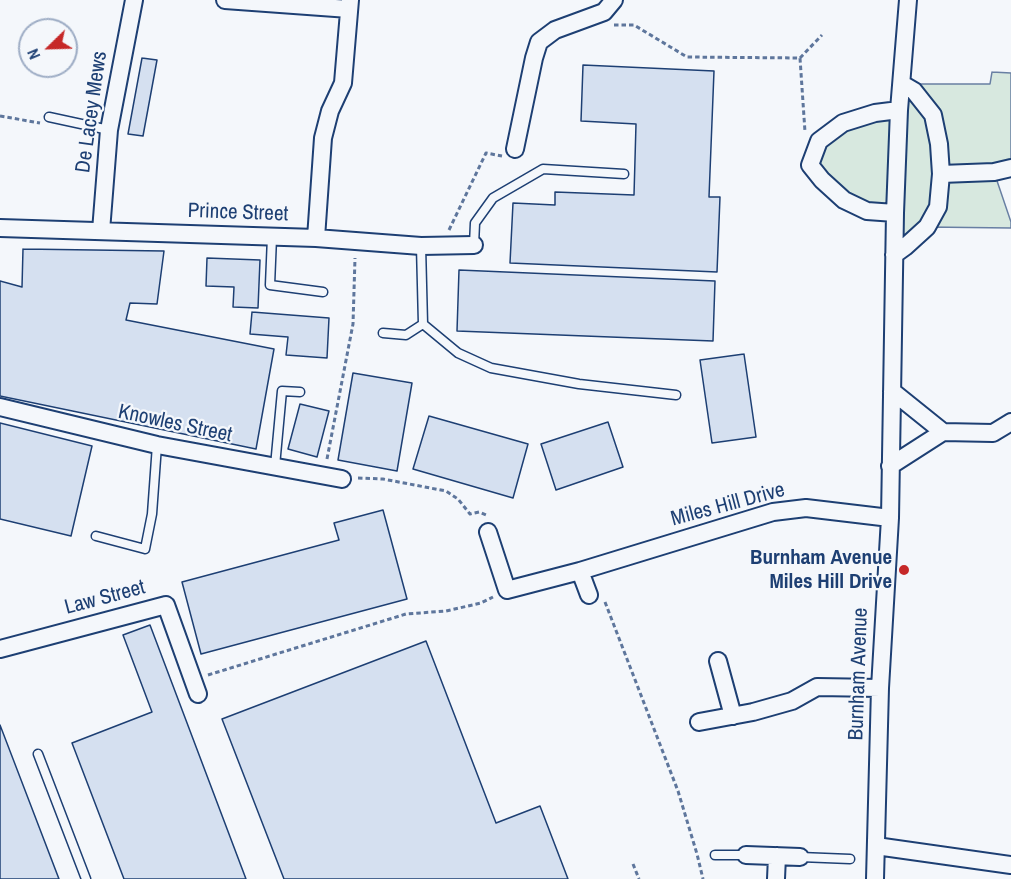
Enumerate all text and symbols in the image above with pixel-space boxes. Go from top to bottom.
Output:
north arrow [18,18,78,78]
text: N [21,46,45,63]
street label: De Lacey Mews [71,50,113,174]
street label: Prince Street [187,199,289,227]
street label: Knowles Street [116,400,234,448]
street label: Miles Hill Drive [668,478,788,532]
place label: Burnham Avenue Miles Hill Drive [750,545,892,595]
marker: Burnham Avenue Miles Hill Drive [897,563,911,577]
street label: Law Street [62,575,148,621]
street label: Burnham Avenue [844,607,874,741]

